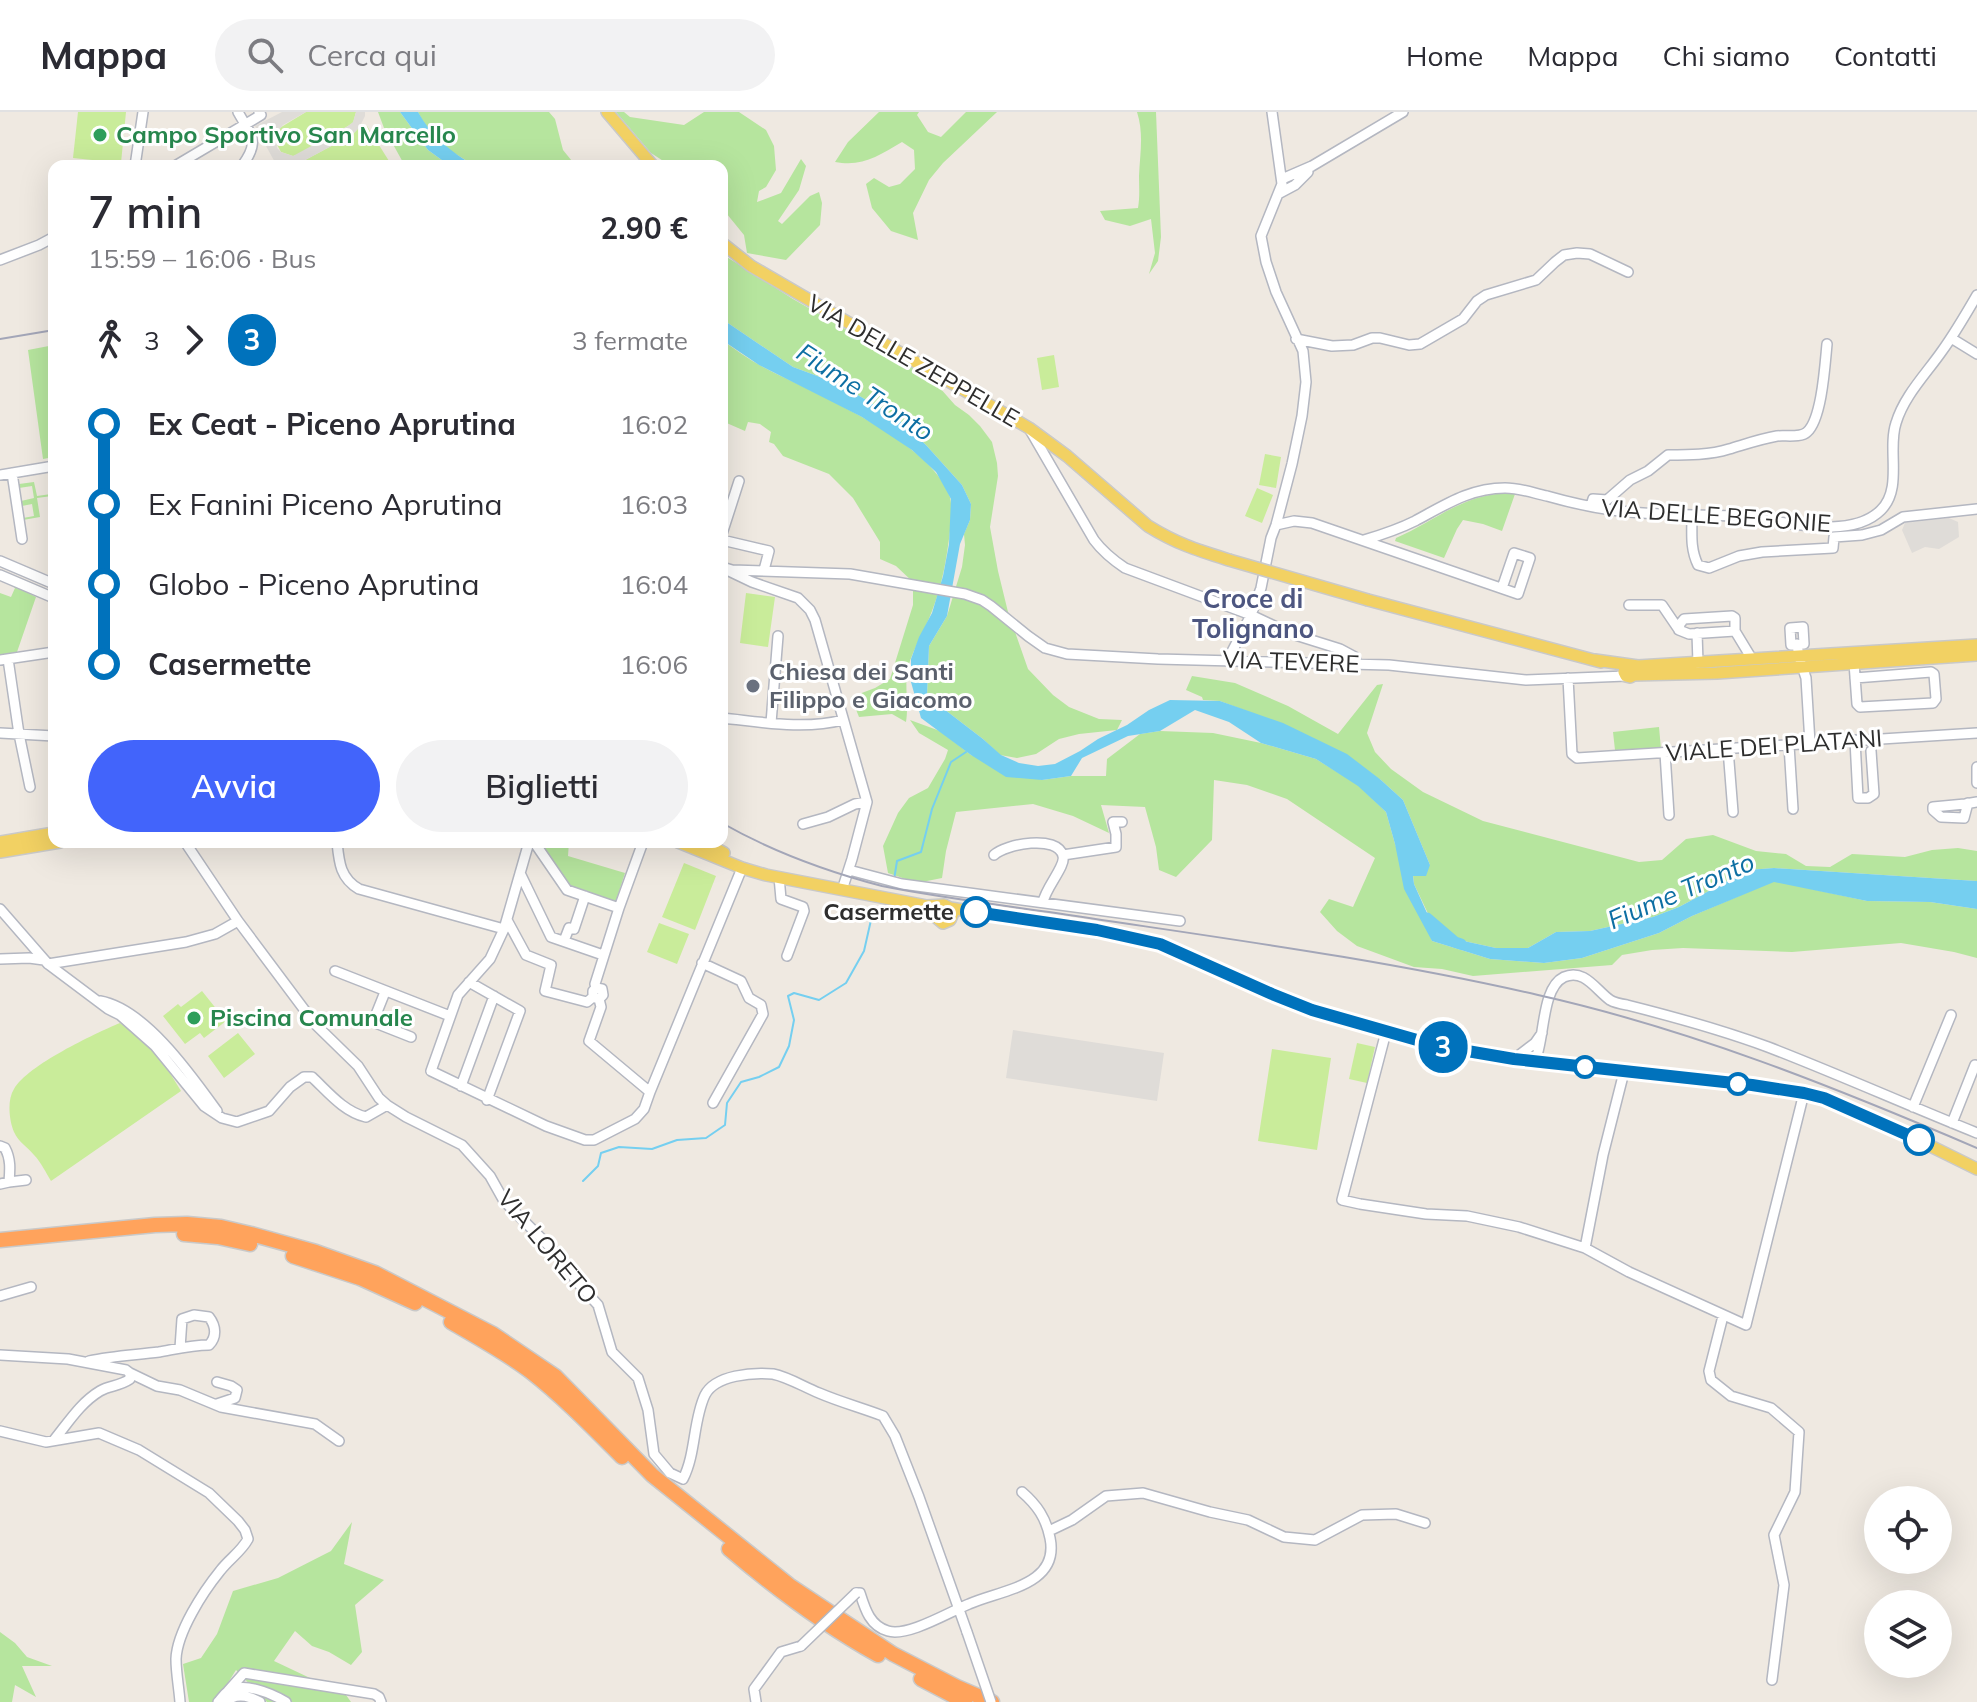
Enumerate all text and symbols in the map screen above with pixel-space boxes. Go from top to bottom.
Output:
search box [215,19,775,91]
text: Mappa [40,31,167,79]
icon: search [243,33,287,77]
text: Cerca qui [307,36,437,74]
text: Home [1406,38,1483,73]
text: Mappa [1527,38,1618,73]
text: Chi siamo [1662,38,1790,73]
text: Contatti [1834,38,1937,73]
place label: Campo Sportivo San Marcello [116,119,456,149]
marker: Campo Sportivo San Marcello [91,126,109,144]
text: 7 min [88,184,202,239]
text: 2.90 € [600,209,688,247]
text: 15:59 – 16:06 · Bus [88,242,317,275]
street label: VIA DELLE ZEPPELLE [802,287,1025,433]
icon: walk [88,318,132,362]
icon: forward [172,318,216,362]
text: 3 [244,322,260,357]
text: 3 [144,324,160,357]
text: 3 fermate [572,324,688,357]
water label: Fiume Tronto [791,335,940,448]
text: Ex Ceat - Piceno Aprutina [148,405,516,443]
text: 16:02 [620,408,688,441]
text: Ex Fanini Piceno Aprutina [148,485,503,523]
text: 16:03 [620,488,688,521]
street label: VIA DELLE BEGONIE [1600,492,1832,538]
text: Globo - Piceno Aprutina [148,565,479,603]
text: 16:04 [620,568,688,601]
district label: Croce di Tolignano [1192,582,1314,645]
street label: VIA TEVERE [1222,644,1360,678]
text: Casermette [148,645,311,683]
text: 16:06 [620,648,688,681]
place label: Chiesa dei Santi Filippo e Giacomo [769,656,973,714]
marker: Chiesa dei Santi Filippo e Giacomo [744,677,762,695]
street label: VIALE DEI PLATANI [1665,722,1883,768]
button: Avvia [88,740,380,832]
button: Biglietti [396,740,688,832]
water label: Fiume Tronto [1602,845,1759,936]
place label: Casermette [823,896,954,926]
marker: Casermette [961,897,991,927]
place label: Piscina Comunale [210,1002,413,1032]
marker: Piscina Comunale [185,1009,203,1027]
line badge: 3 [1417,1021,1469,1073]
text: 3 [1435,1029,1451,1064]
unlabelled marker [1574,1056,1596,1078]
unlabelled marker [1727,1073,1749,1095]
unlabelled marker [1904,1125,1934,1155]
street label: VIA LORETO [491,1183,604,1310]
map controls [1864,1486,1952,1678]
button: locate [1864,1486,1952,1574]
button: layers [1864,1590,1952,1678]

